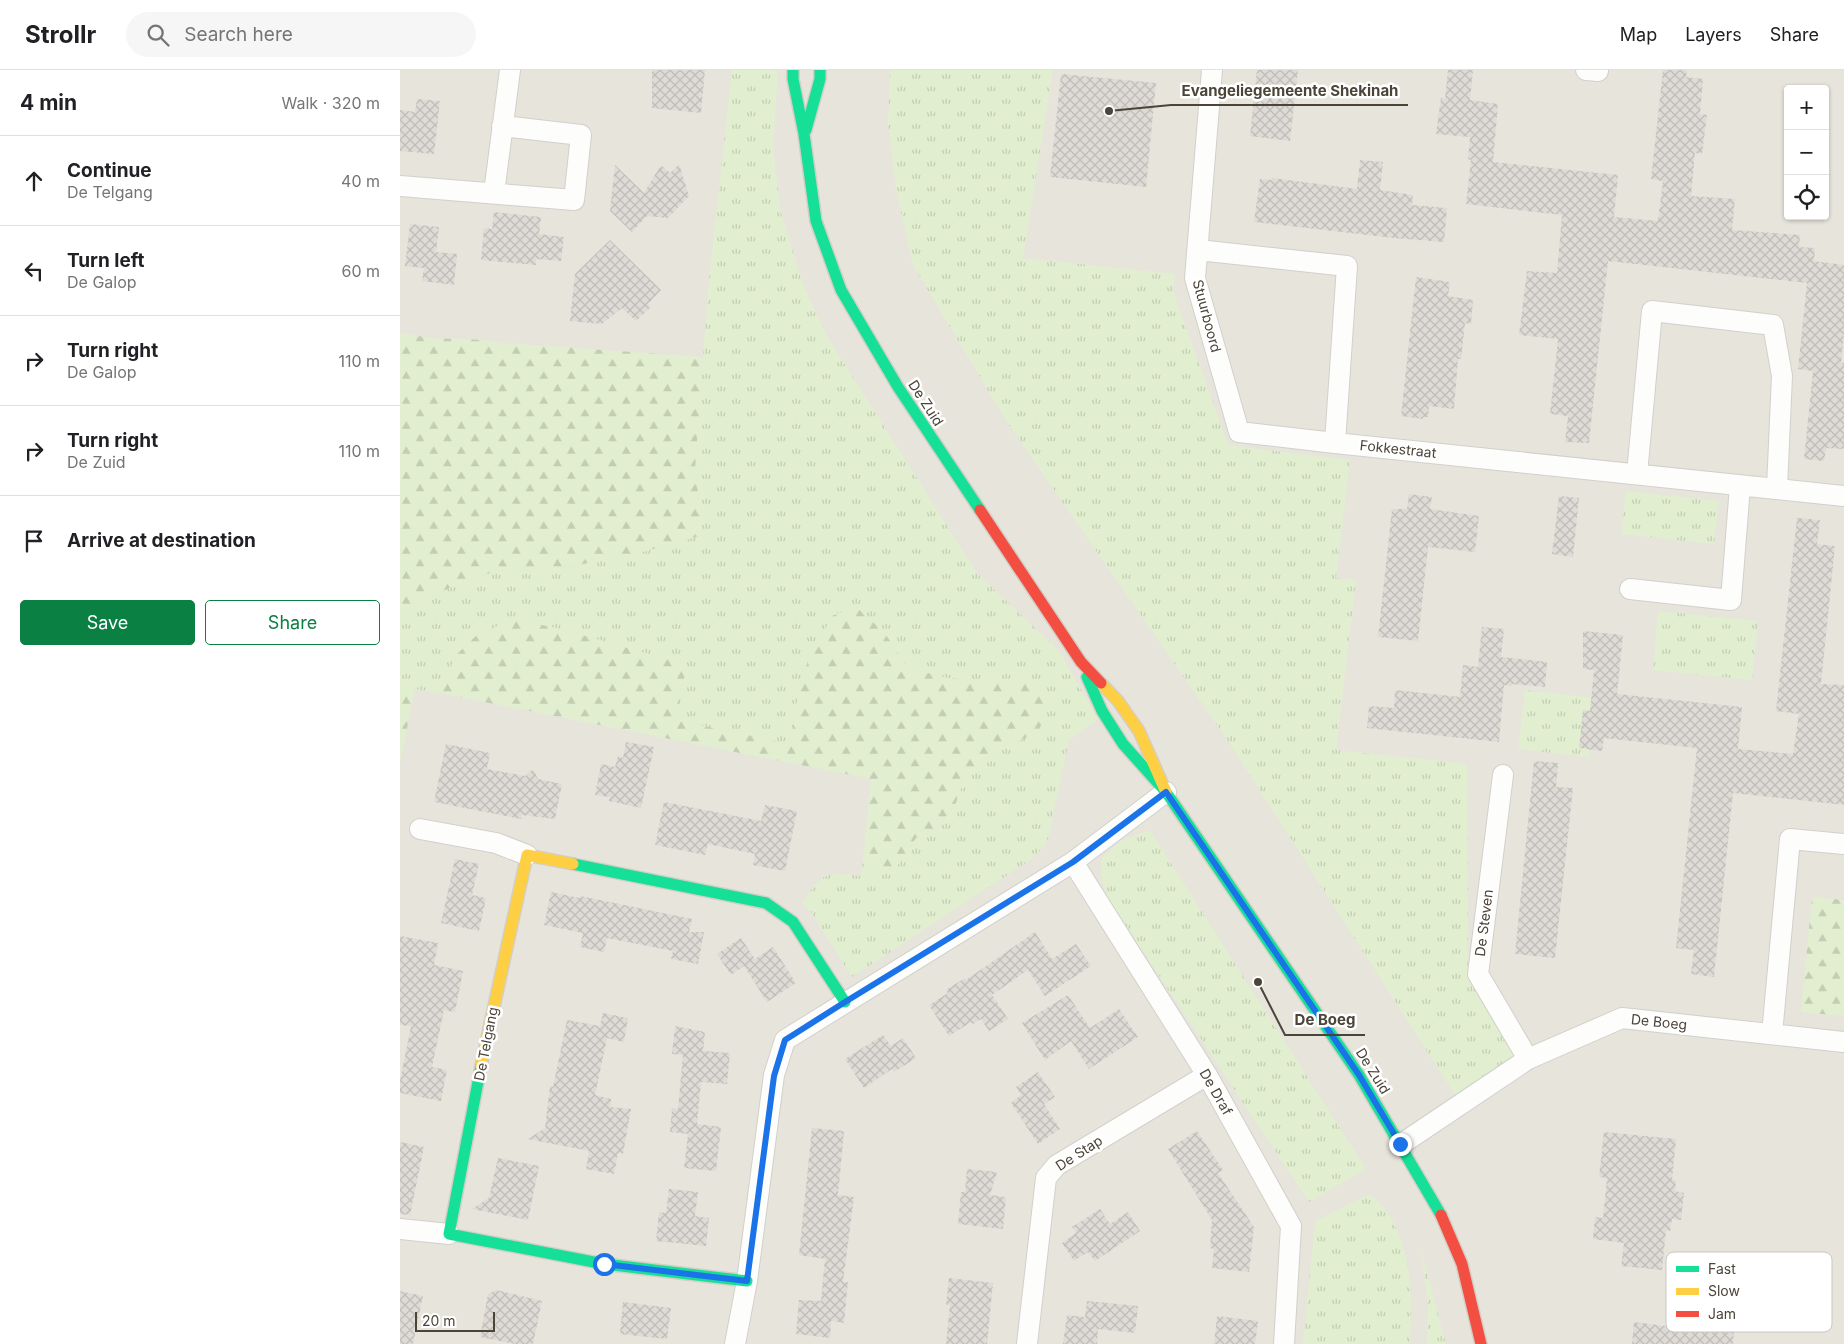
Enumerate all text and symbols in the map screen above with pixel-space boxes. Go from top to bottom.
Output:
search box [126,12,476,57]
text: Strollr [25,20,96,49]
icon: search [144,21,172,49]
text: Search here [184,23,293,46]
text: Map [1620,24,1657,45]
text: Layers [1685,24,1742,45]
text: Share [1770,24,1819,45]
callout: Evangeliegemeente Shekinah [1171,75,1408,105]
text: Evangeliegemeente Shekinah [1182,81,1398,100]
map controls [1784,85,1829,220]
button: + [1784,85,1829,130]
text: 4 min [20,90,77,115]
text: Walk · 320 m [282,93,380,113]
button: − [1784,130,1829,175]
text: Continue [67,159,152,182]
icon: ahead [20,167,48,195]
text: 40 m [341,171,380,191]
button: locate [1784,175,1829,220]
text: De Telgang [67,182,153,202]
text: Turn left [67,249,145,272]
icon: left [20,257,48,285]
text: 60 m [341,261,380,281]
text: De Galop [67,272,137,292]
street label: Stuurboord [1190,278,1225,354]
text: Turn right [67,339,158,362]
icon: right [20,347,48,375]
text: 110 m [338,351,380,371]
text: De Galop [67,362,137,382]
street label: De Zuid [905,377,948,429]
text: Turn right [67,429,158,452]
street label: Fokkestraat [1359,436,1438,461]
icon: right [20,437,48,465]
text: 110 m [338,441,380,461]
text: De Zuid [67,452,126,472]
icon: arrive [20,527,48,555]
text: Arrive at destination [67,529,256,552]
button: Save [20,600,195,645]
button: Share [205,600,380,645]
street label: De Steven [1471,888,1496,957]
street label: De Telgang [470,1005,501,1082]
callout: De Boeg [1285,1005,1365,1035]
text: De Boeg [1295,1010,1355,1029]
street label: De Boeg [1630,1010,1688,1033]
street label: De Zuid [1353,1044,1394,1097]
street label: De Draf [1196,1066,1236,1118]
street label: De Stap [1052,1131,1105,1174]
route end [1389,1133,1412,1156]
legend [1666,1252,1832,1332]
route start [593,1253,616,1276]
text: Fast [1708,1260,1736,1277]
text: Slow [1708,1282,1740,1299]
text: Jam [1708,1305,1736,1322]
scale bar [415,1309,495,1332]
text: 20 m [422,1312,456,1329]

